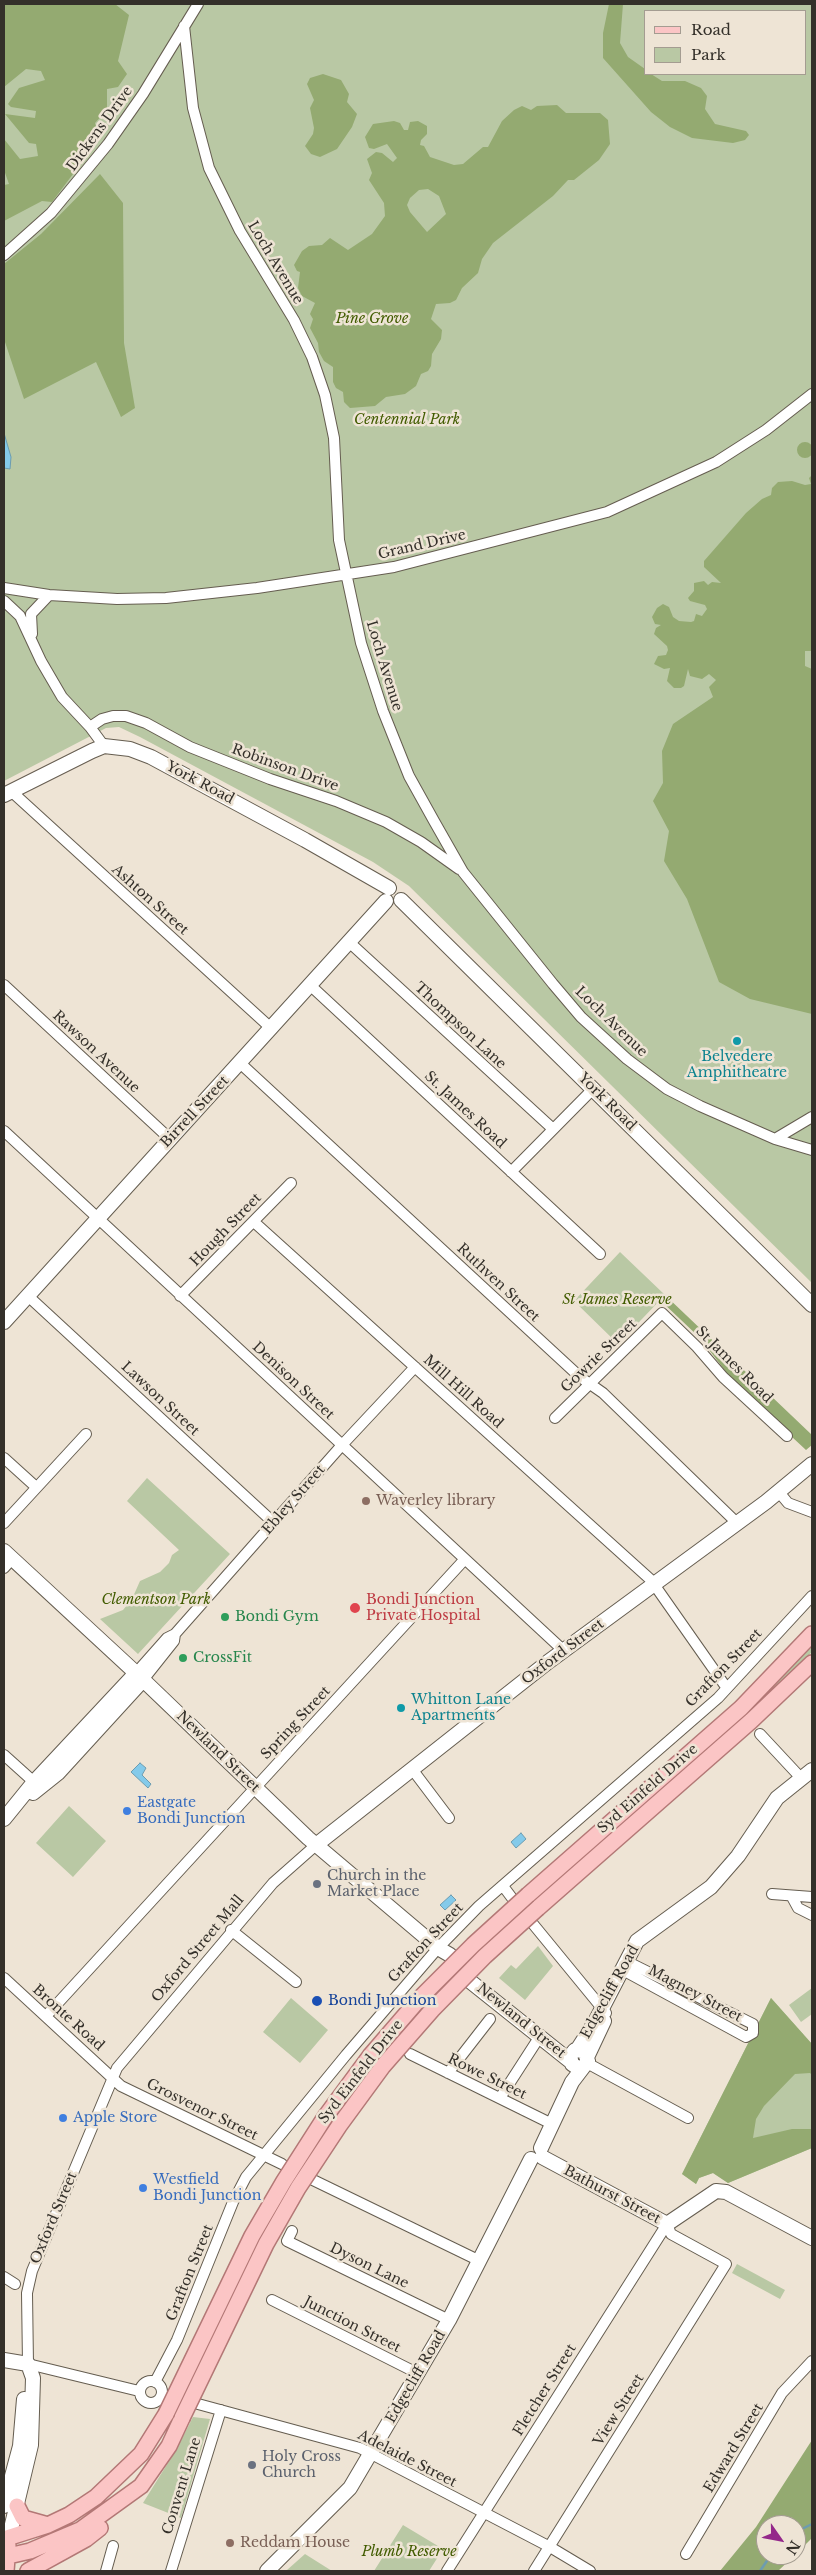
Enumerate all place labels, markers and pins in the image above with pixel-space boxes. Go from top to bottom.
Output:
marker: Belvedere Amphitheatre [731,1035,743,1047]
place label: Belvedere Amphitheatre [687,1049,787,1082]
place label: Waverley library [376,1493,496,1509]
marker: Waverley library [360,1495,372,1507]
place label: Bondi Junction Private Hospital [366,1592,480,1624]
marker: Bondi Junction Private Hospital [348,1601,362,1615]
place label: Bondi Gym [235,1609,319,1625]
marker: Bondi Gym [219,1611,231,1623]
place label: CrossFit [193,1650,252,1666]
marker: CrossFit [177,1652,189,1664]
place label: Whitton Lane Apartments [411,1692,511,1724]
marker: Whitton Lane Apartments [395,1702,407,1714]
place label: Eastgate Bondi Junction [137,1795,245,1828]
marker: Eastgate Bondi Junction [121,1805,133,1817]
place label: Church in the Market Place [327,1868,426,1900]
marker: Church in the Market Place [311,1878,323,1890]
place label: Bondi Junction [328,1993,436,2009]
marker: Bondi Junction [310,1994,324,2008]
place label: Apple Store [73,2110,157,2126]
marker: Apple Store [57,2112,69,2124]
place label: Westfield Bondi Junction [153,2172,261,2204]
marker: Westfield Bondi Junction [137,2182,149,2194]
place label: Holy Cross Church [262,2449,341,2482]
marker: Holy Cross Church [246,2459,258,2471]
place label: Reddam House [240,2535,350,2551]
marker: Reddam House [224,2537,236,2549]

